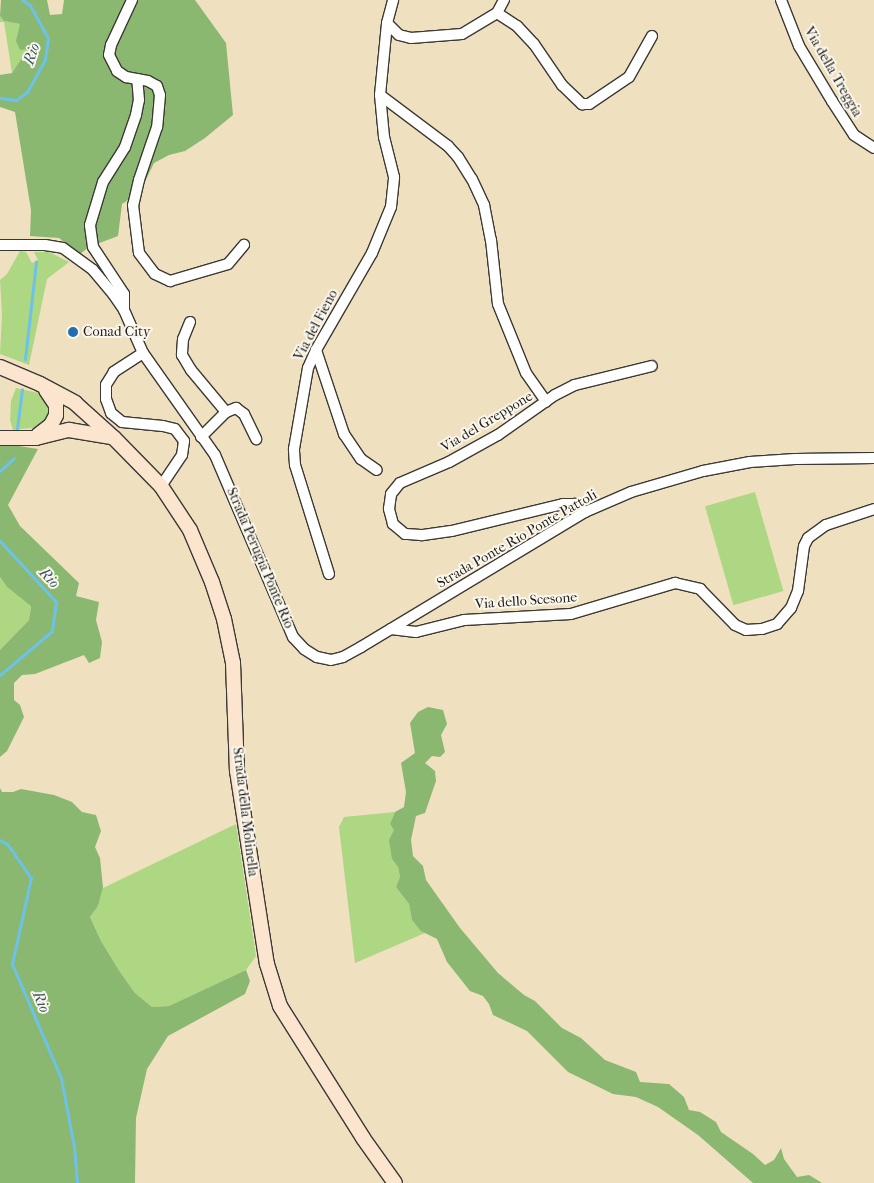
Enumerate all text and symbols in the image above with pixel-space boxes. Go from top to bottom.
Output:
street label: Via della Treggia [800,24,866,120]
water label: Rio [20,41,44,67]
street label: Via del Fieno [290,287,342,363]
place label: Conad City [83,324,150,340]
marker: Conad City [67,326,79,338]
street label: Via del Greppone [438,388,536,456]
street label: Strada Perugia Ponte Rio [223,485,297,631]
street label: Strada Ponte Rio Ponte Pattoli [434,486,600,592]
water label: Rio [35,564,63,592]
street label: Via dello Scesone [474,589,578,613]
street label: Strada della Molinella [229,746,261,878]
water label: Rio [29,989,53,1015]

